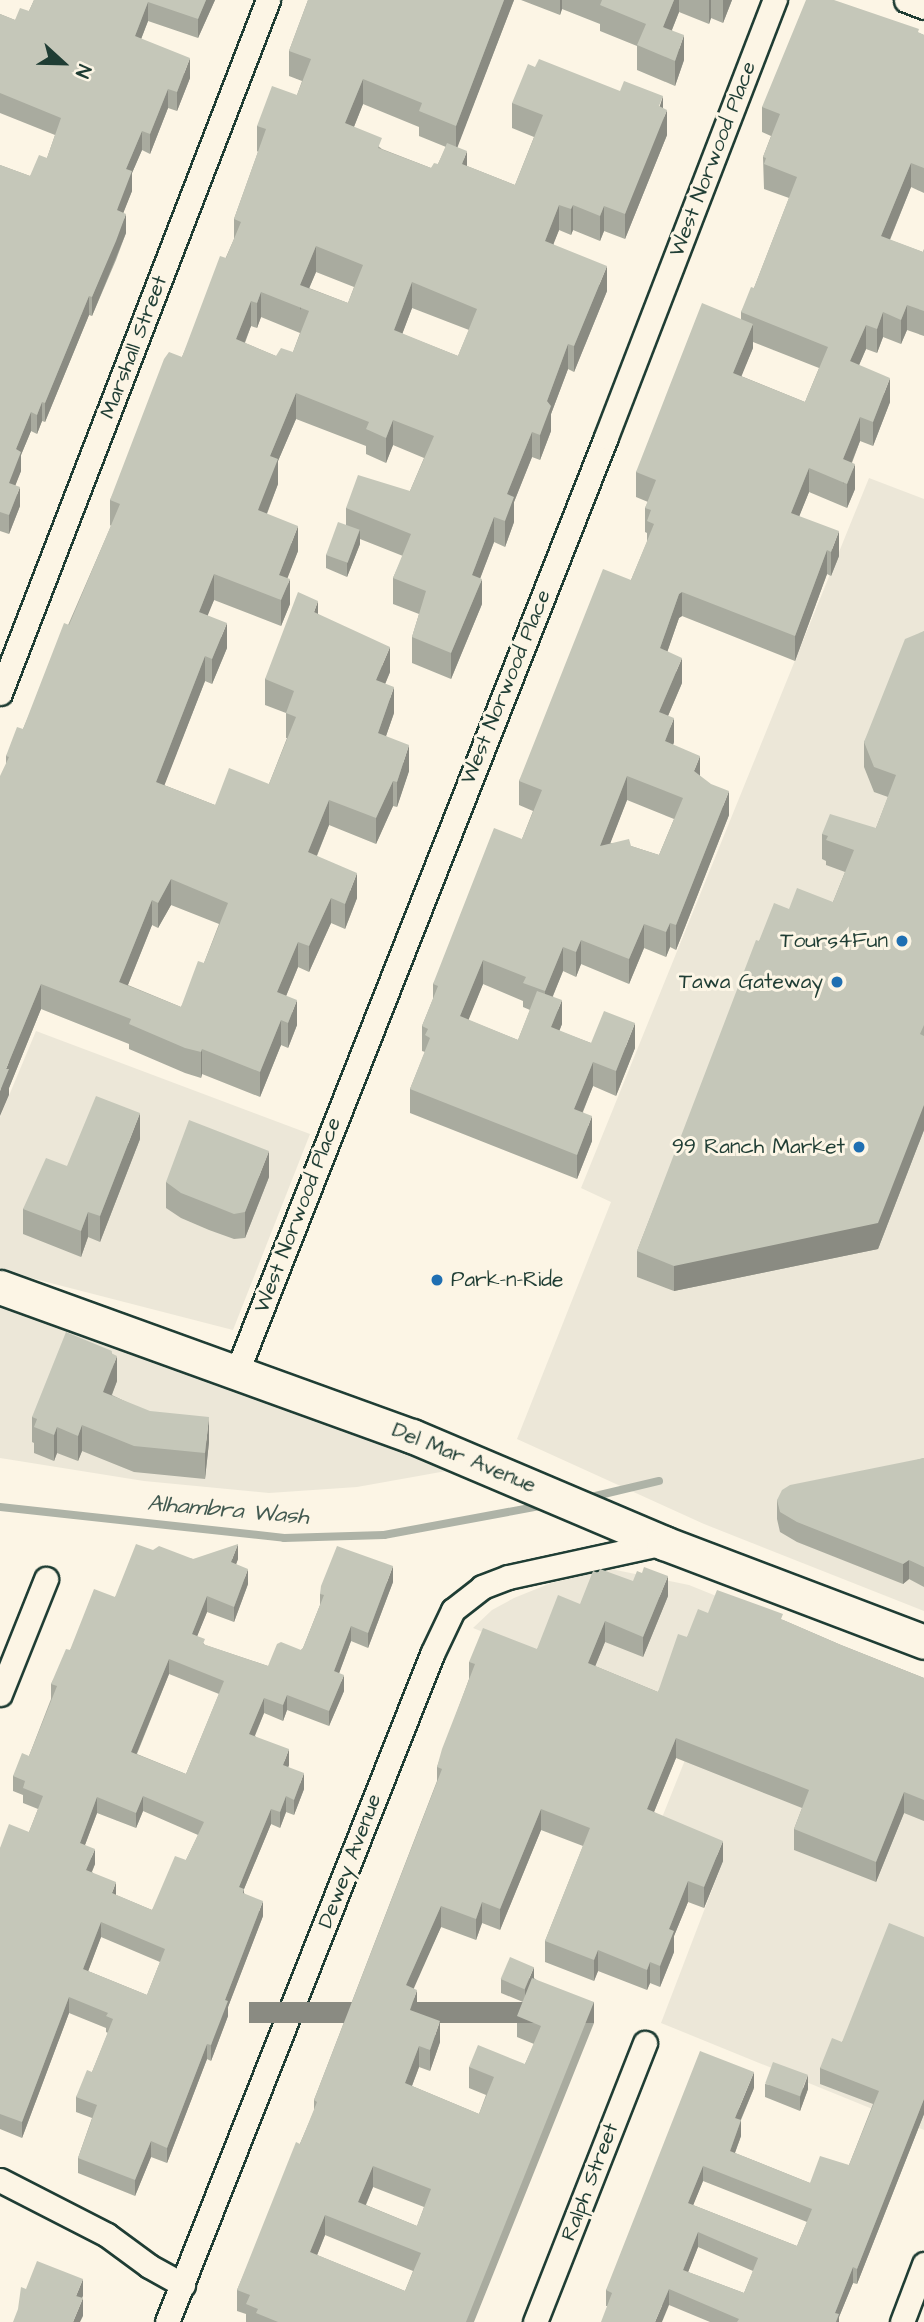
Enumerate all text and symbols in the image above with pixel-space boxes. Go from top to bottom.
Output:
north arrow [28,28,98,98]
street label: West Norwood Place [664,58,762,260]
text: N [68,60,98,82]
street label: Marshall Street [95,272,173,422]
street label: West Norwood Place [456,586,556,788]
place label: Tours4Fun [780,928,888,954]
marker: Tours4Fun [894,933,910,949]
place label: Tawa Gateway [679,969,823,995]
marker: Tawa Gateway [829,974,845,990]
street label: West Norwood Place [249,1114,347,1316]
place label: 99 Ranch Market [672,1134,845,1160]
marker: 99 Ranch Market [851,1139,867,1155]
place label: Park-n-Ride [451,1267,563,1293]
marker: Park-n-Ride [429,1272,445,1288]
street label: Del Mar Avenue [388,1418,540,1498]
water label: Alhambra Wash [146,1489,310,1531]
street label: Dewey Avenue [313,1790,387,1932]
street label: Ralph Street [556,2119,624,2245]

